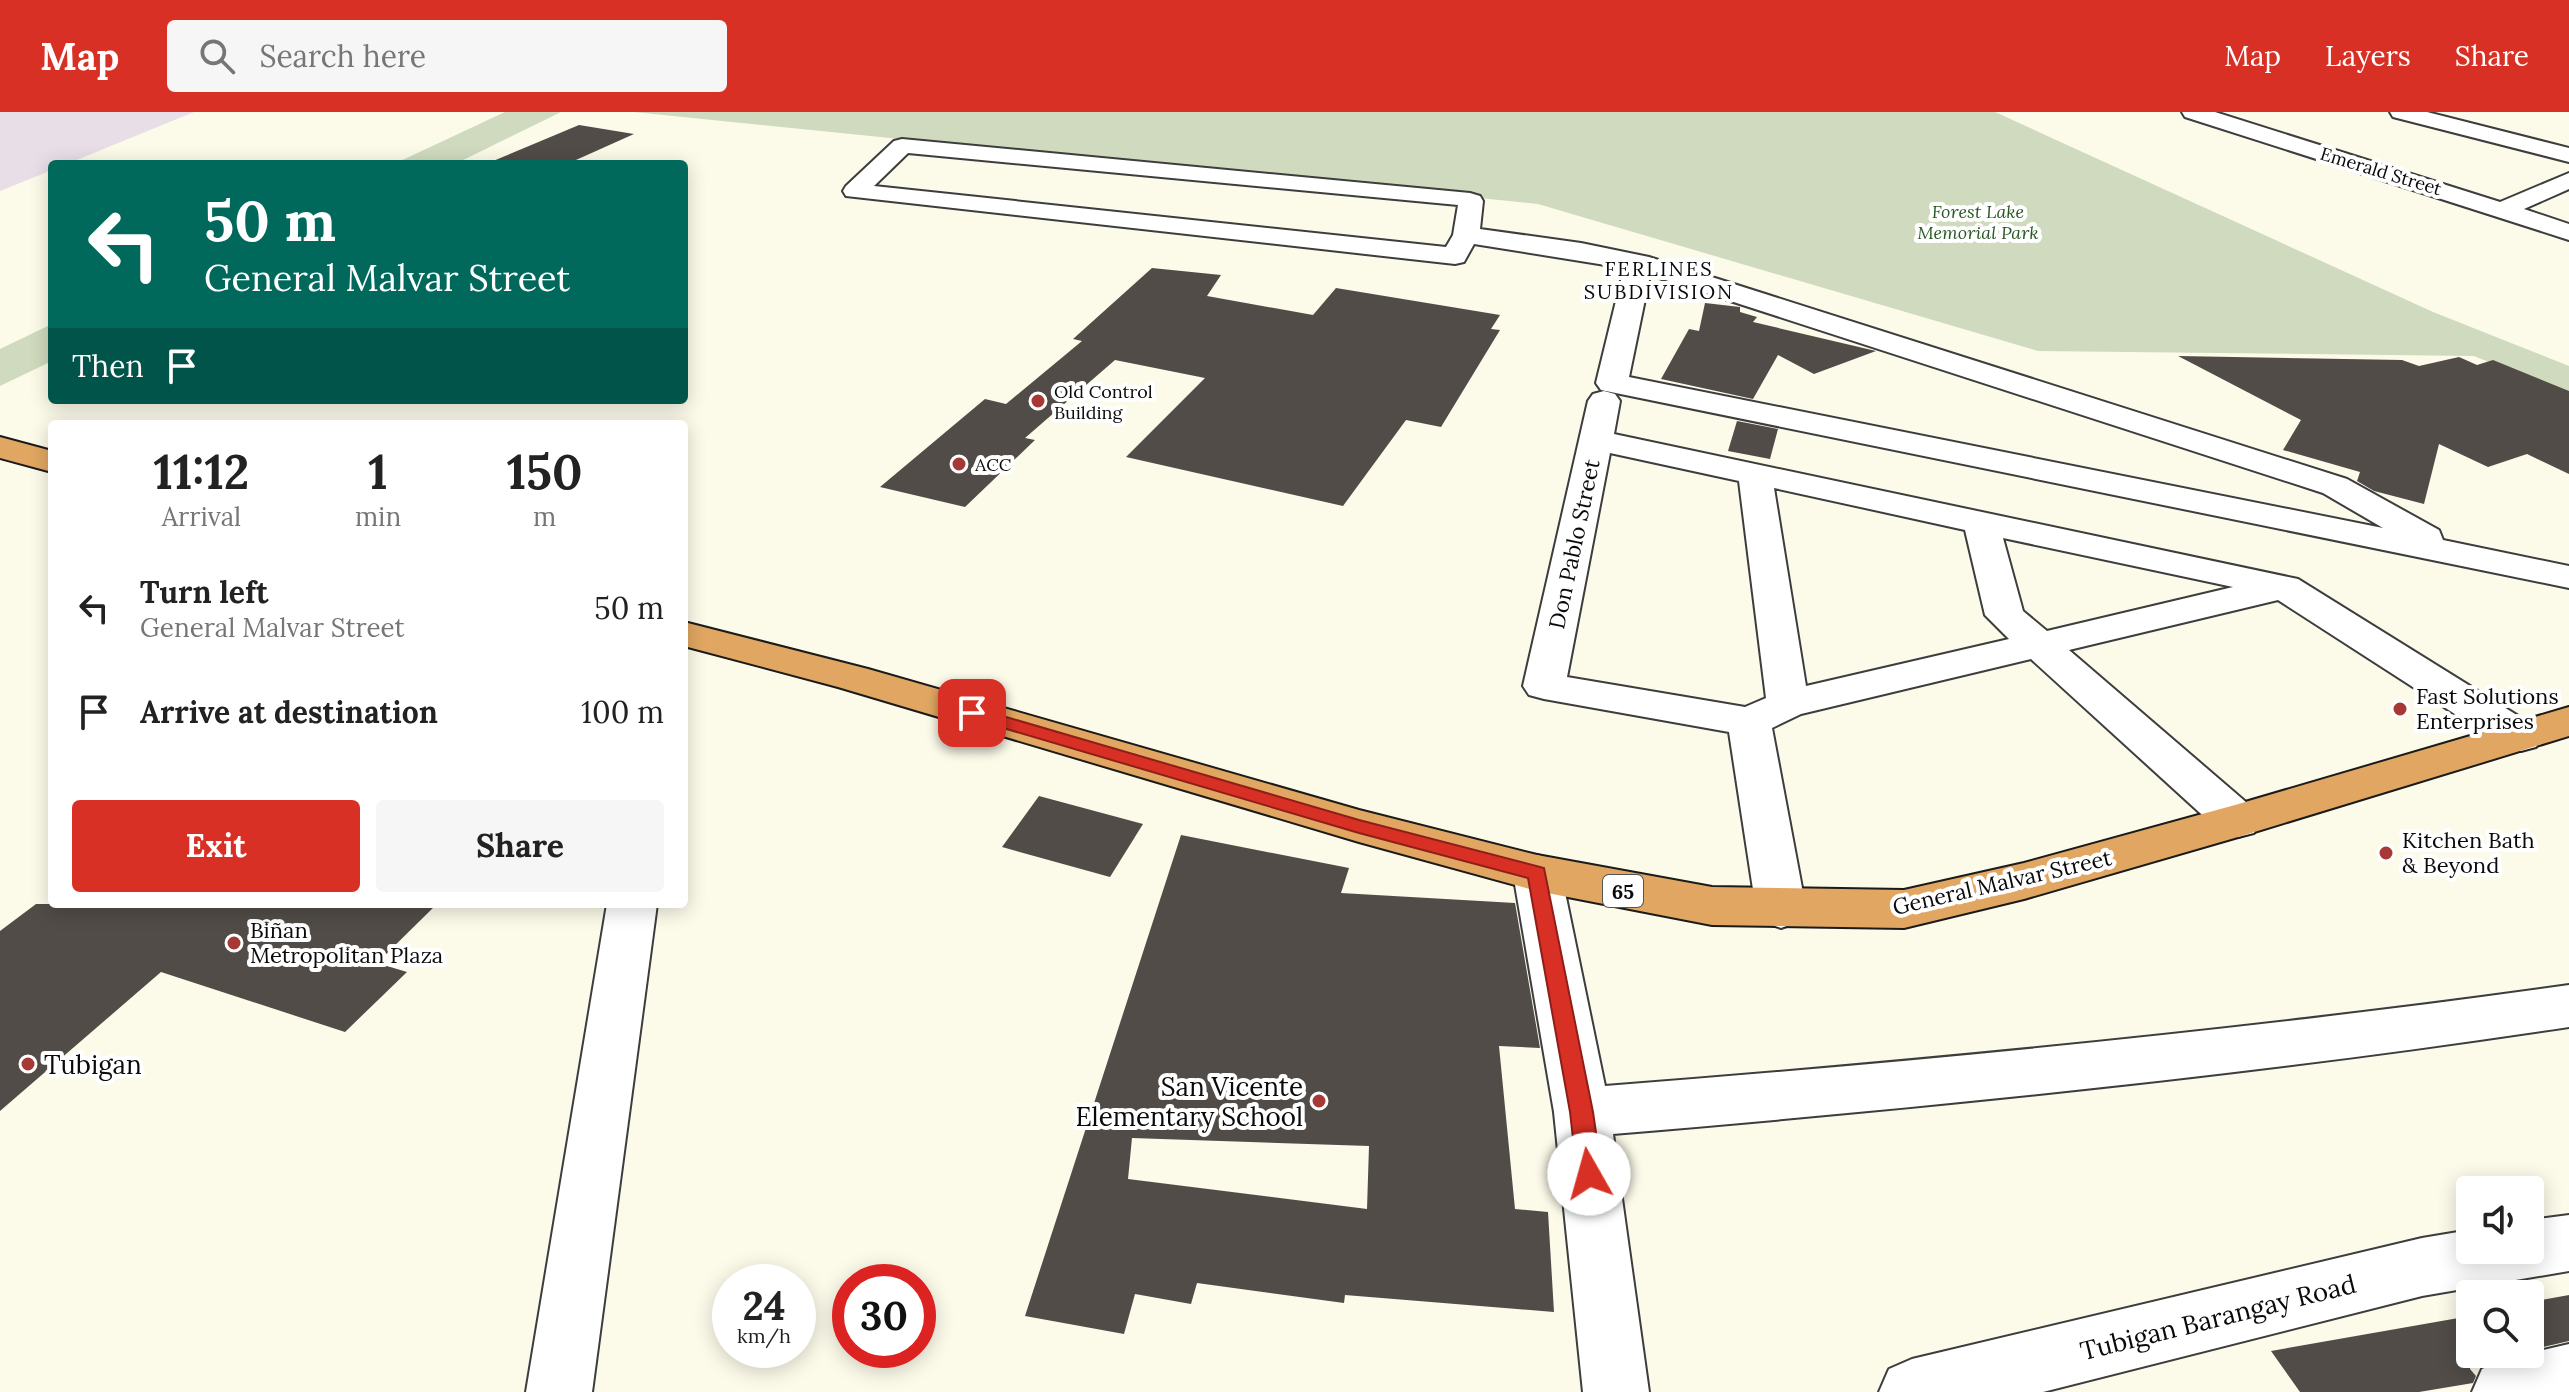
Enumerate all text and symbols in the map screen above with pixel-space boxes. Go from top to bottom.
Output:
search box [167,20,727,92]
text: Map [40,32,119,80]
icon: search [195,34,239,78]
text: Search here [259,37,426,75]
text: Map [2224,38,2281,74]
text: Layers [2325,38,2411,74]
text: Share [2455,38,2529,74]
street label: Emerald Street [2318,142,2444,200]
text: 50 m [204,185,336,256]
icon: left [72,192,176,296]
park label: Forest Lake Memorial Park [1917,200,2039,244]
text: General Malvar Street [204,255,570,301]
district label: FERLINES SUBDIVISION [1584,256,1734,304]
icon: arrive [160,344,204,388]
text: Then [72,347,144,385]
place label: Old Control Building [1054,380,1153,424]
marker: Old Control Building [1029,392,1047,410]
text: 11:12 [153,441,249,502]
text: 1 [368,441,388,502]
text: 150 [507,441,583,502]
place label: ACC [974,453,1012,476]
marker: ACC [950,455,968,473]
street label: Don Pablo Street [1542,456,1606,631]
text: Arrival [162,500,241,533]
text: min [355,500,401,533]
text: m [533,500,556,533]
text: Turn left [140,573,268,611]
icon: left [72,586,116,630]
text: 50 m [594,589,664,627]
text: General Malvar Street [140,611,405,644]
pin [938,679,1006,747]
place label: Fast Solutions Enterprises [2416,682,2559,735]
icon: arrive [72,690,116,734]
icon: arrive [950,691,994,735]
text: Arrive at destination [140,693,438,731]
text: 100 m [581,693,664,731]
marker: Fast Solutions Enterprises [2391,700,2409,718]
button: Exit [72,800,360,892]
button: Share [376,800,664,892]
place label: Kitchen Bath & Beyond [2402,826,2535,879]
street label: General Malvar Street [1890,843,2115,921]
marker: Kitchen Bath & Beyond [2377,844,2395,862]
road number: 65 [1603,875,1643,907]
place label: Biñan Metropolitan Plaza [250,916,443,969]
marker: Biñan Metropolitan Plaza [225,934,243,952]
place label: Tubigan [44,1048,142,1081]
marker: Tubigan [19,1055,37,1073]
place label: San Vicente Elementary School [1075,1070,1303,1133]
marker: San Vicente Elementary School [1310,1092,1328,1110]
position arrow [1547,1132,1631,1216]
map controls [2456,1176,2544,1368]
button: sound [2456,1176,2544,1264]
speed limit sign: 30 [832,1264,936,1368]
street label: Tubigan Barangay Road [2077,1267,2359,1367]
text: 24 [742,1280,786,1331]
button: search [2456,1280,2544,1368]
text: km/h [737,1323,791,1348]

